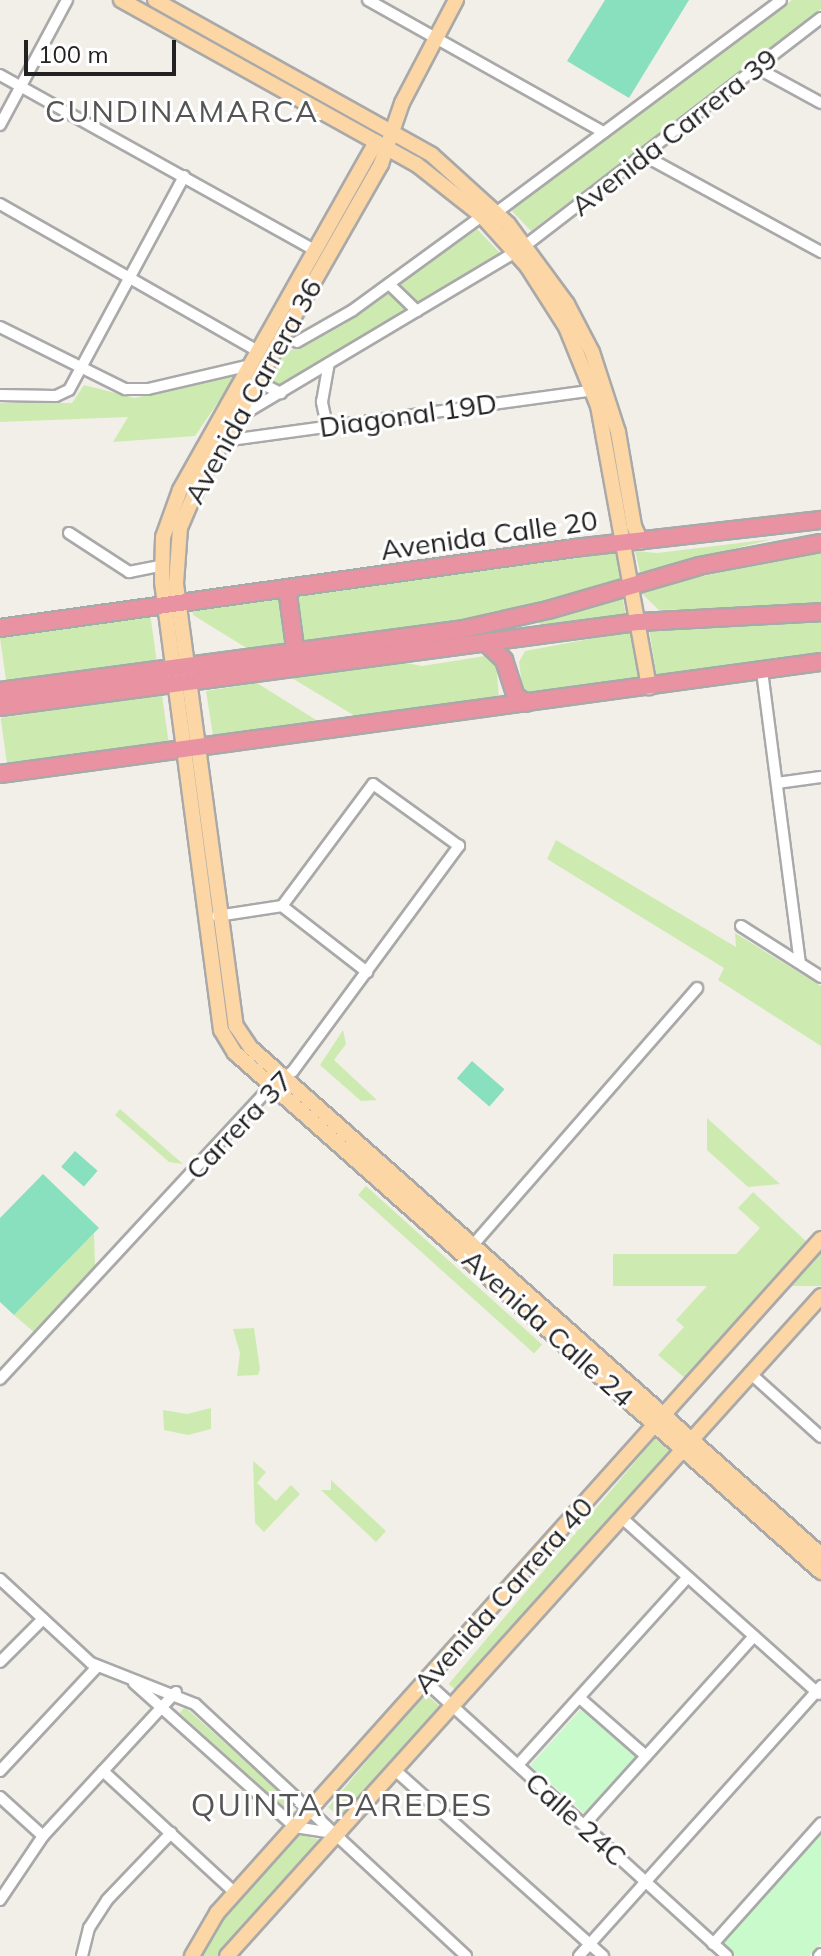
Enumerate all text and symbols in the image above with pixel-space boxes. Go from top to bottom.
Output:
scale bar [28,24,180,74]
text: 100 m [38,39,109,69]
street label: Avenida Carrera 39 [564,41,784,223]
district label: CUNDINAMARCA [45,93,319,129]
street label: Avenida Carrera 36 [177,273,329,509]
street label: Diagonal 19D [317,386,499,444]
street label: Avenida Calle 20 [378,503,600,567]
street label: Carrera 37 [179,1063,299,1187]
street label: Avenida Calle 24 [456,1242,640,1414]
street label: Avenida Carrera 40 [406,1490,600,1700]
street label: Calle 24C [519,1765,633,1873]
district label: QUINTA PAREDES [191,1785,493,1823]

